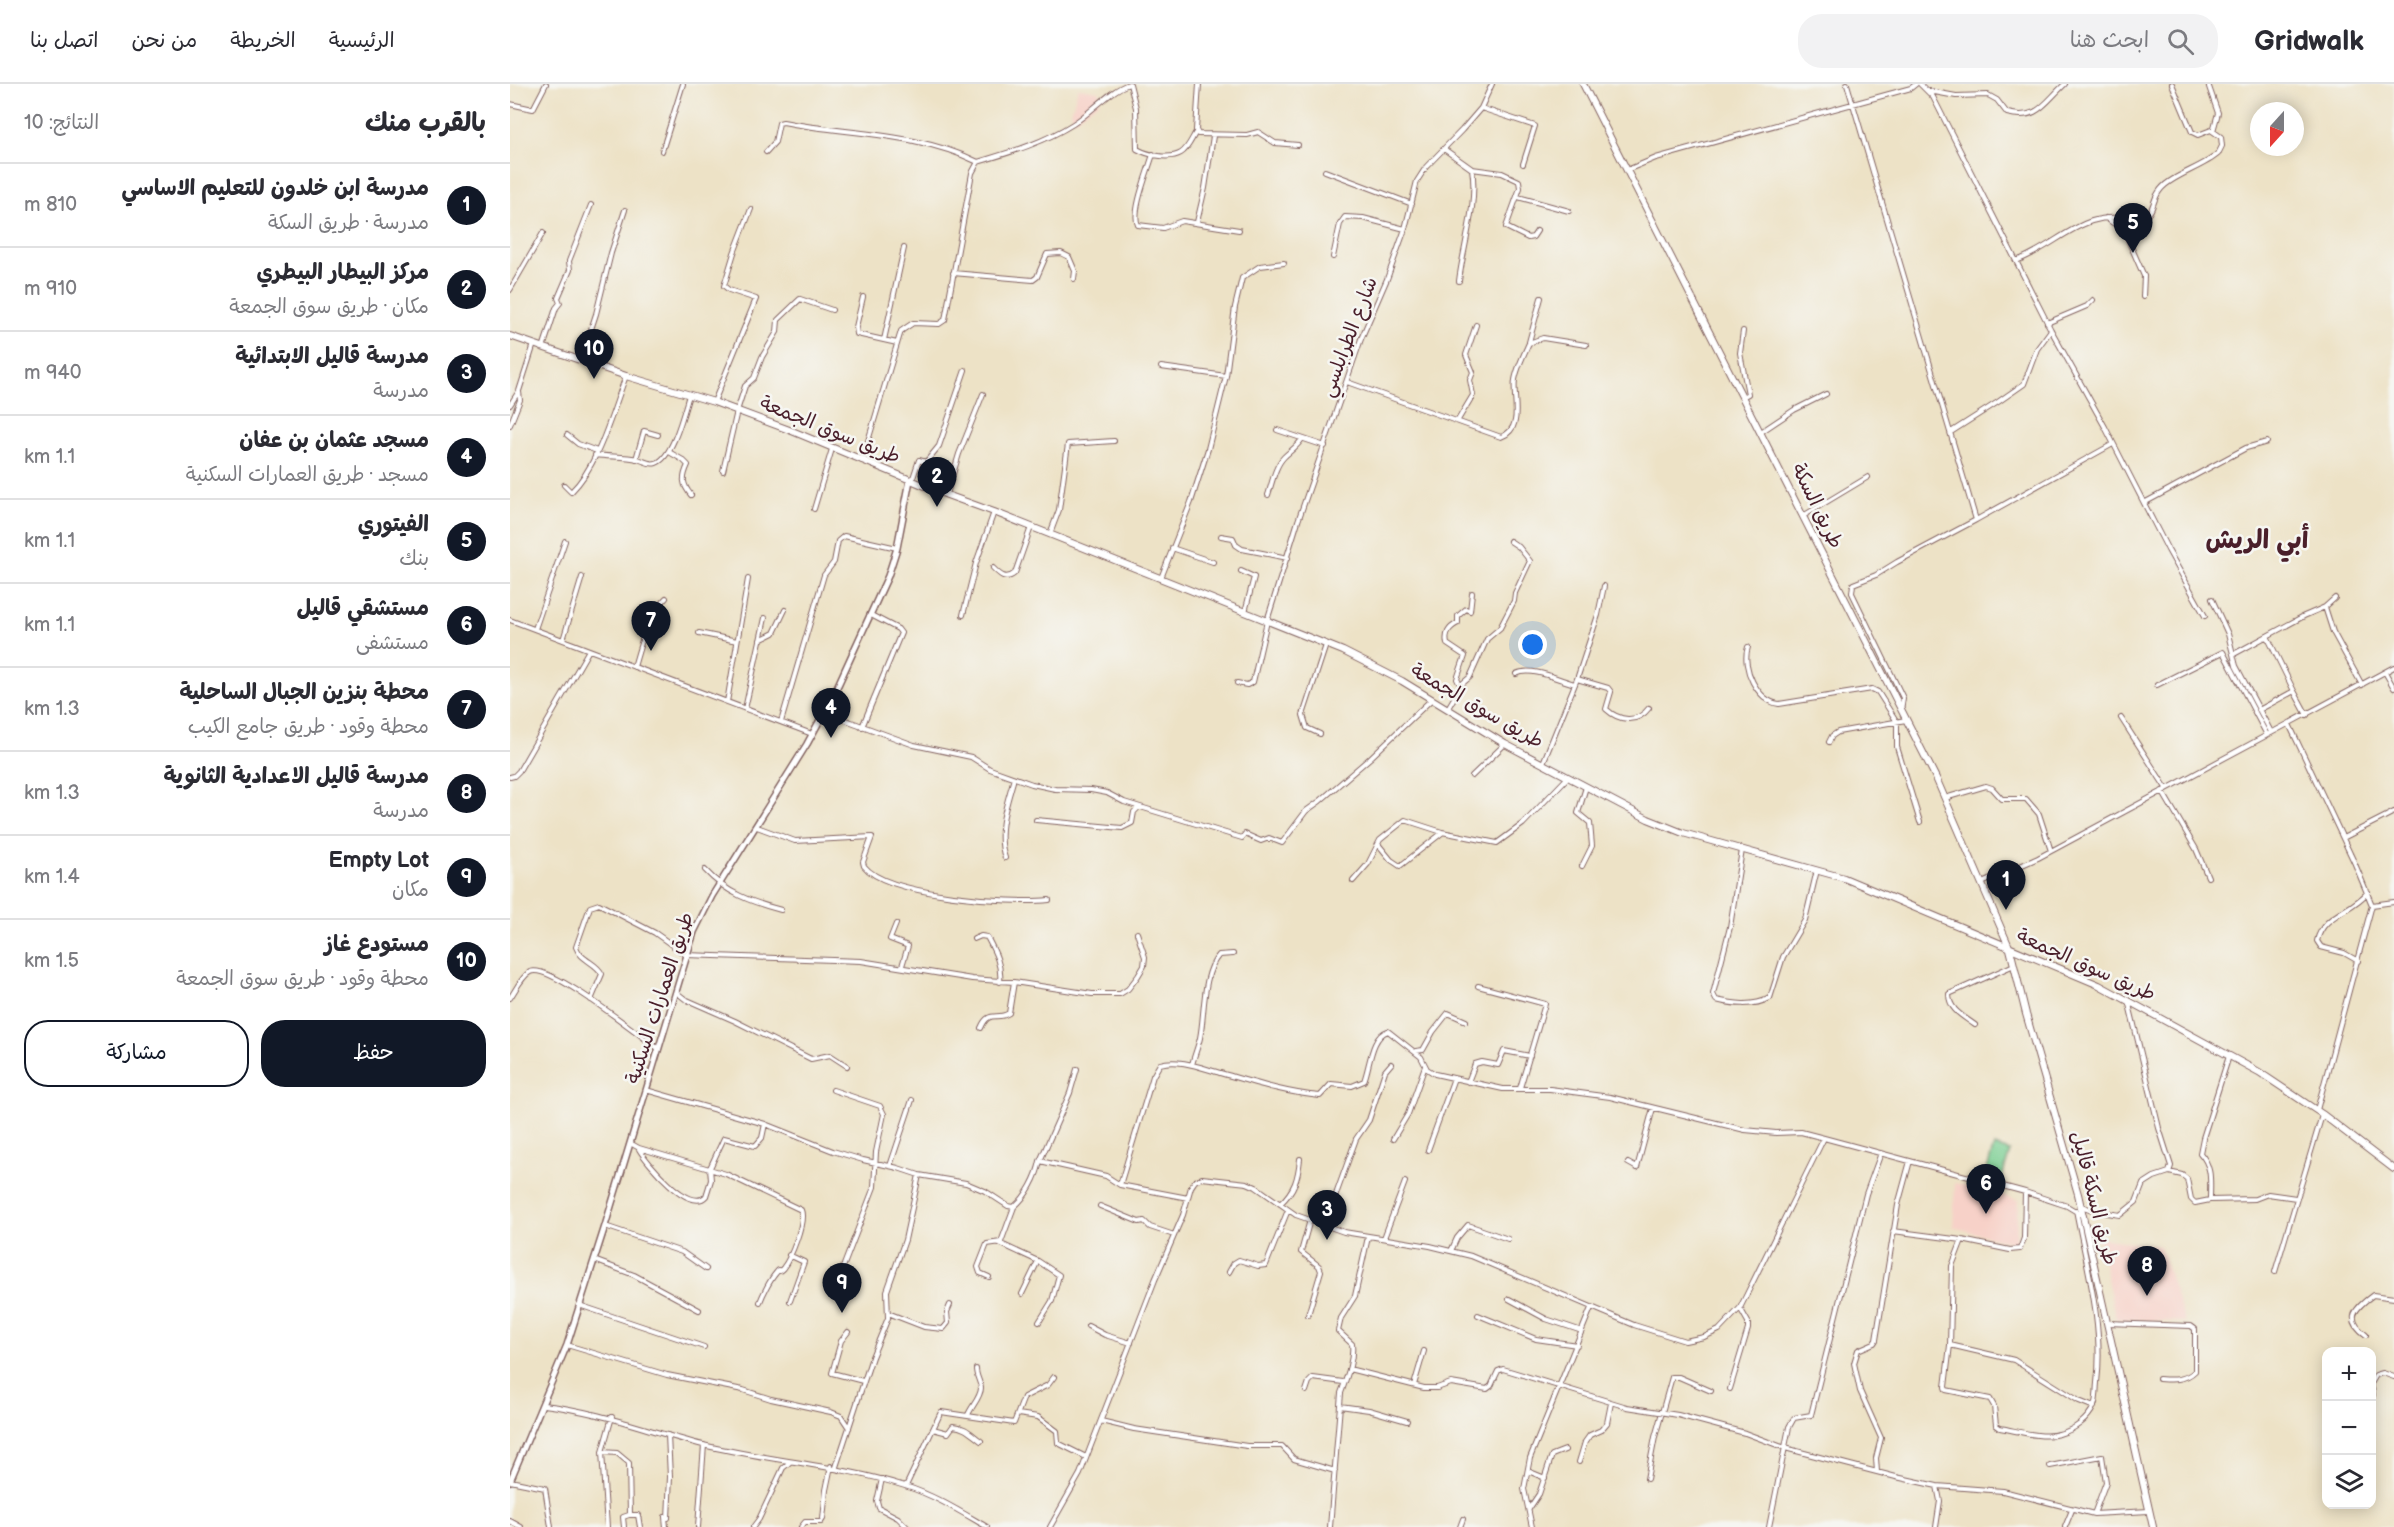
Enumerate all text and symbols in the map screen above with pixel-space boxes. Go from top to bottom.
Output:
search box [1798,14,2218,68]
icon: search [2164,25,2197,58]
text: Gridwalk [2254,25,2364,58]
text: ابحث هنا [2070,27,2149,54]
text: اتصل بنا [30,28,98,53]
text: من نحن [131,28,197,53]
text: الخريطة [230,28,296,53]
text: الرئيسية [329,28,395,53]
north arrow [2250,102,2304,156]
text: بالقرب منك [365,108,486,139]
text: النتائج: 10 [24,111,99,135]
text: مدرسة ابن خلدون للتعليم الاساسي [122,175,429,202]
text: 810 m [24,193,77,217]
text: 1 [462,193,471,217]
pin: 5 [2114,204,2152,253]
text: مدرسة · طريق السكة [268,211,429,235]
text: مركز البيطار البيطري [257,259,429,286]
street label: شارع الطرابلسي [1315,274,1388,402]
text: 910 m [24,277,77,301]
text: 2 [461,277,473,301]
text: مكان · طريق سوق الجمعة [229,295,429,319]
pin: 10 [574,330,614,379]
text: مدرسة قاليل الابتدائية [235,343,429,370]
text: 940 m [24,361,81,385]
text: 3 [461,361,472,385]
text: مدرسة [373,379,429,403]
street label: طريق سوق الجمعة [756,391,904,469]
text: مسجد عثمان بن عفان [239,427,429,454]
text: 1.1 km [24,445,75,469]
text: 4 [461,445,472,469]
pin: 2 [918,458,956,507]
street label: طريق السكة [1786,459,1848,553]
text: مسجد · طريق العمارات السكنية [186,463,429,487]
text: الفيتوري [358,511,429,538]
district label: أبي الريش [2206,523,2309,563]
text: 1.1 km [24,529,75,553]
text: 5 [461,529,472,553]
text: بنك [399,547,429,571]
text: مستشقي قاليل [296,595,429,622]
pin: 7 [632,602,670,651]
text: 1.1 km [24,613,75,637]
text: 6 [460,613,473,637]
your location [1518,630,1547,659]
text: مستشفى [356,631,429,655]
street label: طريق سوق الجمعة [1406,658,1548,754]
text: محطة بنزين الجبال الساحلية [180,679,429,706]
pin: 4 [812,688,850,738]
text: 1.3 km [24,697,80,721]
text: 7 [461,697,472,721]
text: محطة وقود · طريق جامع الكيب [188,715,429,739]
text: مدرسة قاليل الاعدادية الثانوية [163,763,429,790]
text: 1.3 km [24,781,80,805]
text: 8 [460,781,473,805]
text: مدرسة [373,799,429,823]
text: Empty Lot [328,847,429,874]
pin: 1 [1986,860,2026,910]
text: 1.4 km [24,865,80,889]
text: 9 [461,865,472,889]
text: مكان [392,878,429,902]
street label: طريق العمارات السكنية [621,909,699,1087]
street label: طريق سوق الجمعة [2013,924,2159,1006]
text: مستودع غاز [325,931,429,958]
text: 1.5 km [24,949,79,973]
text: 10 [456,949,477,973]
text: محطة وقود · طريق سوق الجمعة [176,967,429,991]
button: مشاركة [24,1020,249,1087]
button: حفظ [261,1020,486,1087]
street label: طريق السكة قاليل [2066,1128,2122,1268]
pin: 6 [1966,1164,2006,1214]
pin: 3 [1308,1190,1346,1240]
pin: 8 [2128,1246,2166,1296]
pin: 9 [822,1264,862,1313]
map controls [2322,1347,2376,1509]
button: + [2322,1347,2376,1401]
button: − [2322,1401,2376,1455]
button: layers [2322,1455,2376,1509]

